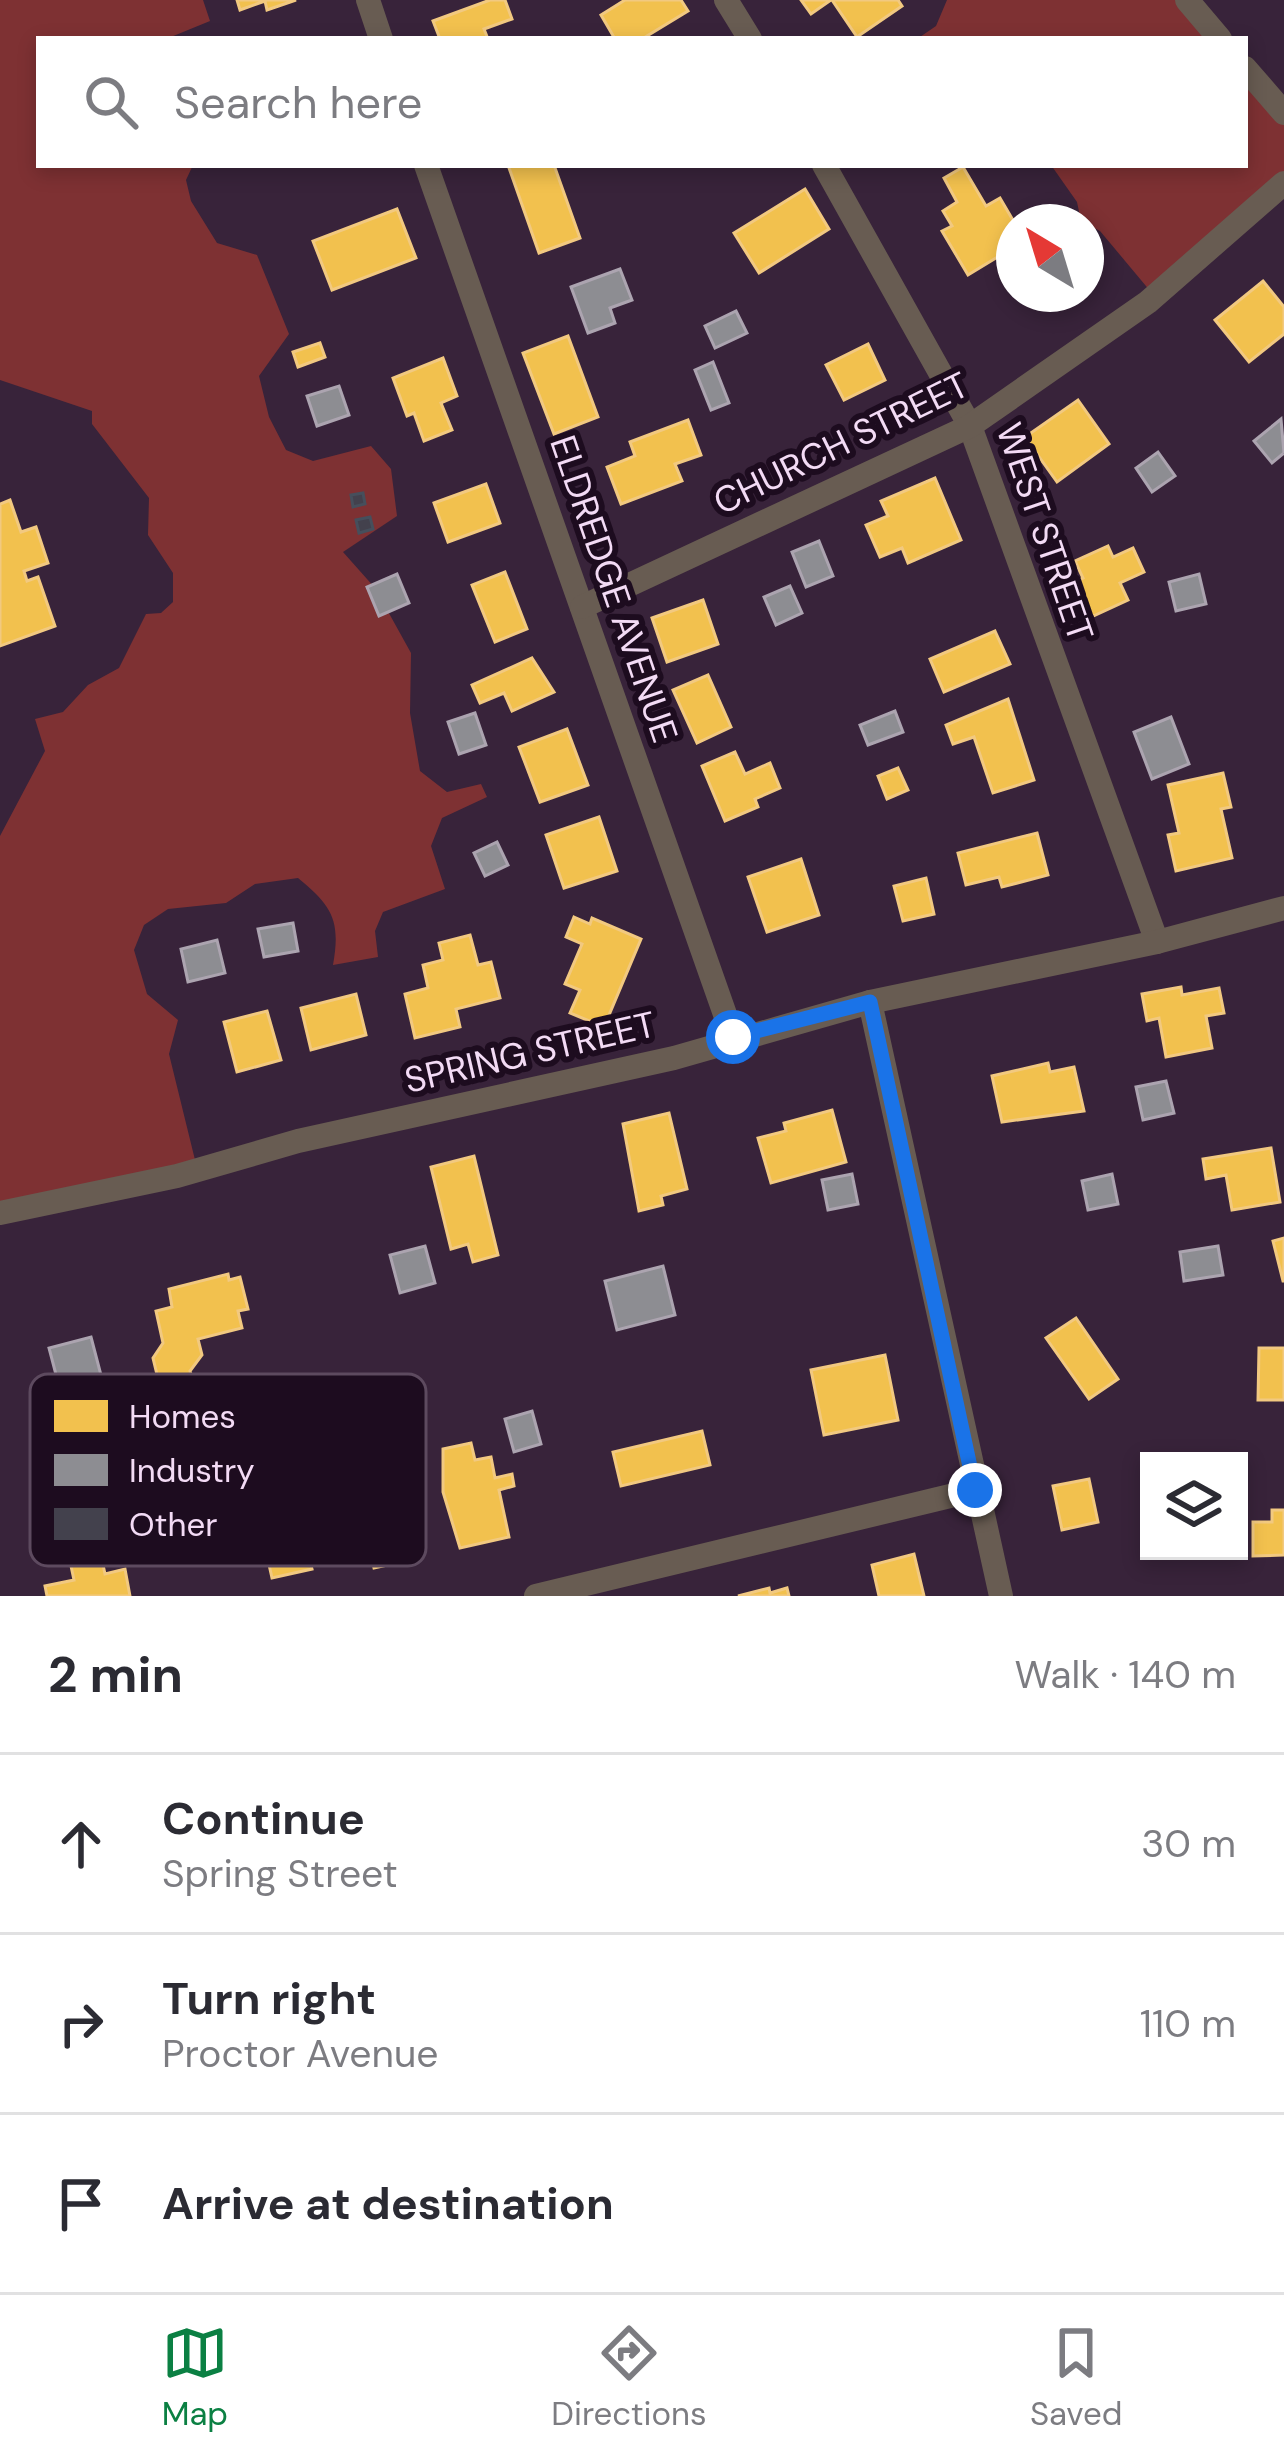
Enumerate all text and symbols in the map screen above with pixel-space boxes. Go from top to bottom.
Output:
search box [36,36,1248,168]
icon: search [78,69,144,135]
text: Search here [174,73,422,132]
north arrow [996,204,1104,312]
street label: CHURCH STREET [706,361,976,525]
street label: WEST STREET [986,417,1104,647]
street label: ELDREDGE AVENUE [539,429,689,749]
street label: SPRING STREET [400,1000,660,1104]
route start [706,1010,760,1064]
legend [30,1374,426,1566]
text: Homes [129,1395,236,1438]
text: Industry [129,1449,255,1492]
map controls [1140,1452,1248,1560]
button: layers [1140,1452,1248,1560]
route end [948,1463,1002,1517]
text: Other [129,1503,217,1546]
text: 2 min [48,1641,183,1708]
text: Walk · 140 m [1014,1649,1236,1700]
text: Continue [162,1789,365,1848]
icon: ahead [48,1811,114,1877]
text: 30 m [1141,1818,1236,1869]
text: Spring Street [162,1848,398,1899]
text: Turn right [162,1969,376,2028]
icon: right [48,1991,114,2057]
text: 110 m [1140,1998,1236,2049]
text: Proctor Avenue [162,2028,438,2079]
icon: arrive [48,2171,114,2237]
text: Arrive at destination [162,2174,614,2233]
tab: Map [162,2320,228,2435]
tab: Directions [551,2320,707,2435]
tab: Saved [1030,2320,1122,2435]

